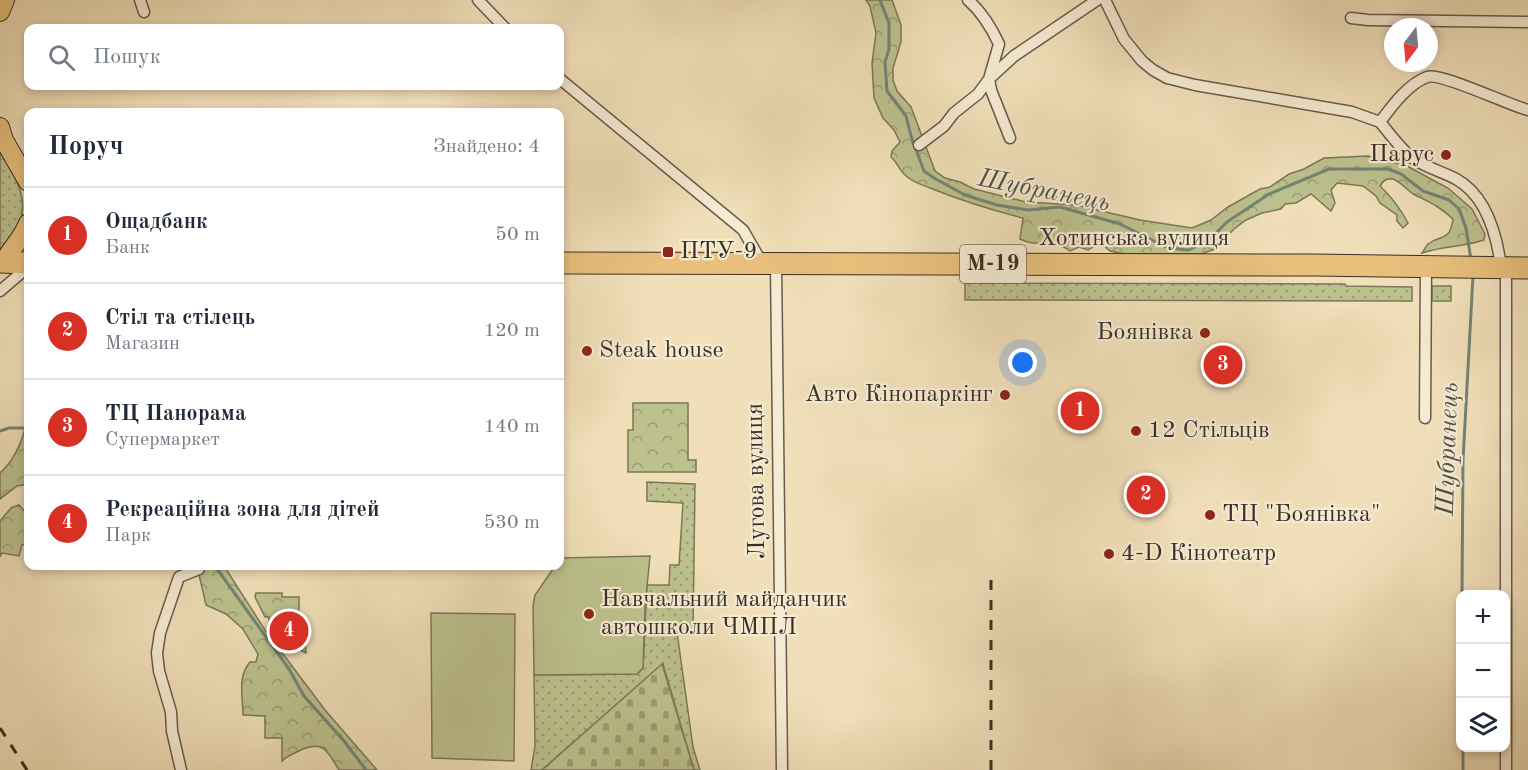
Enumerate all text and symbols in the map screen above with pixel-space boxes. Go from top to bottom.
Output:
north arrow [1384,18,1438,72]
search box [24,24,564,90]
icon: search [45,41,78,74]
text: Пошук [93,46,161,68]
text: Поруч [48,134,124,160]
text: Знайдено: 4 [433,137,540,157]
place label: Парус [1369,143,1434,167]
marker: Парус [1439,148,1453,162]
water label: Шубранець [975,165,1112,217]
text: Ощадбанк [105,211,208,233]
text: 1 [62,225,73,245]
text: 50 m [495,225,540,245]
street label: Хотинська вулиця [1038,227,1230,251]
text: Банк [105,238,150,258]
place label: ПТУ-9 [680,240,757,264]
marker: ПТУ-9 [661,245,675,259]
road number: М-19 [960,245,1026,283]
text: Стіл та стілець [105,307,255,329]
text: 2 [62,321,73,341]
text: 120 m [484,321,540,341]
place label: Боянівка [1097,321,1193,345]
marker: Боянівка [1198,326,1212,340]
text: Магазин [105,334,180,354]
place label: Steak house [599,339,724,363]
pin: 3 [1204,342,1242,388]
marker: Steak house [580,344,594,358]
your location [1008,348,1037,377]
water label: Шубранець [1433,381,1463,518]
place label: Авто Кінопаркінг [805,383,993,407]
marker: Авто Кінопаркінг [998,388,1012,402]
pin: 1 [1060,388,1100,434]
text: ТЦ Панорама [105,403,246,425]
street label: Лугова вулиця [744,403,770,559]
text: 3 [62,417,73,437]
text: 140 m [484,417,540,437]
place label: 12 Стільців [1148,419,1270,443]
marker: 12 Стільців [1129,424,1143,438]
text: Супермаркет [105,430,220,450]
pin: 2 [1126,472,1166,518]
text: Рекреаційна зона для дітей [105,499,379,521]
place label: ТЦ "Боянівка" [1222,503,1380,527]
marker: ТЦ "Боянівка" [1203,508,1217,522]
text: 4 [62,513,73,533]
text: 530 m [484,513,540,533]
text: Парк [105,526,151,546]
place label: 4-D Кінотеатр [1121,542,1276,566]
marker: 4-D Кінотеатр [1102,547,1116,561]
place label: Навчальний майданчик автошколи ЧМПЛ [601,588,847,640]
map controls [1456,590,1510,752]
button: + [1456,590,1510,644]
marker: Навчальний майданчик автошколи ЧМПЛ [582,607,596,621]
pin: 4 [270,608,308,654]
button: − [1456,644,1510,698]
button: layers [1456,698,1510,752]

